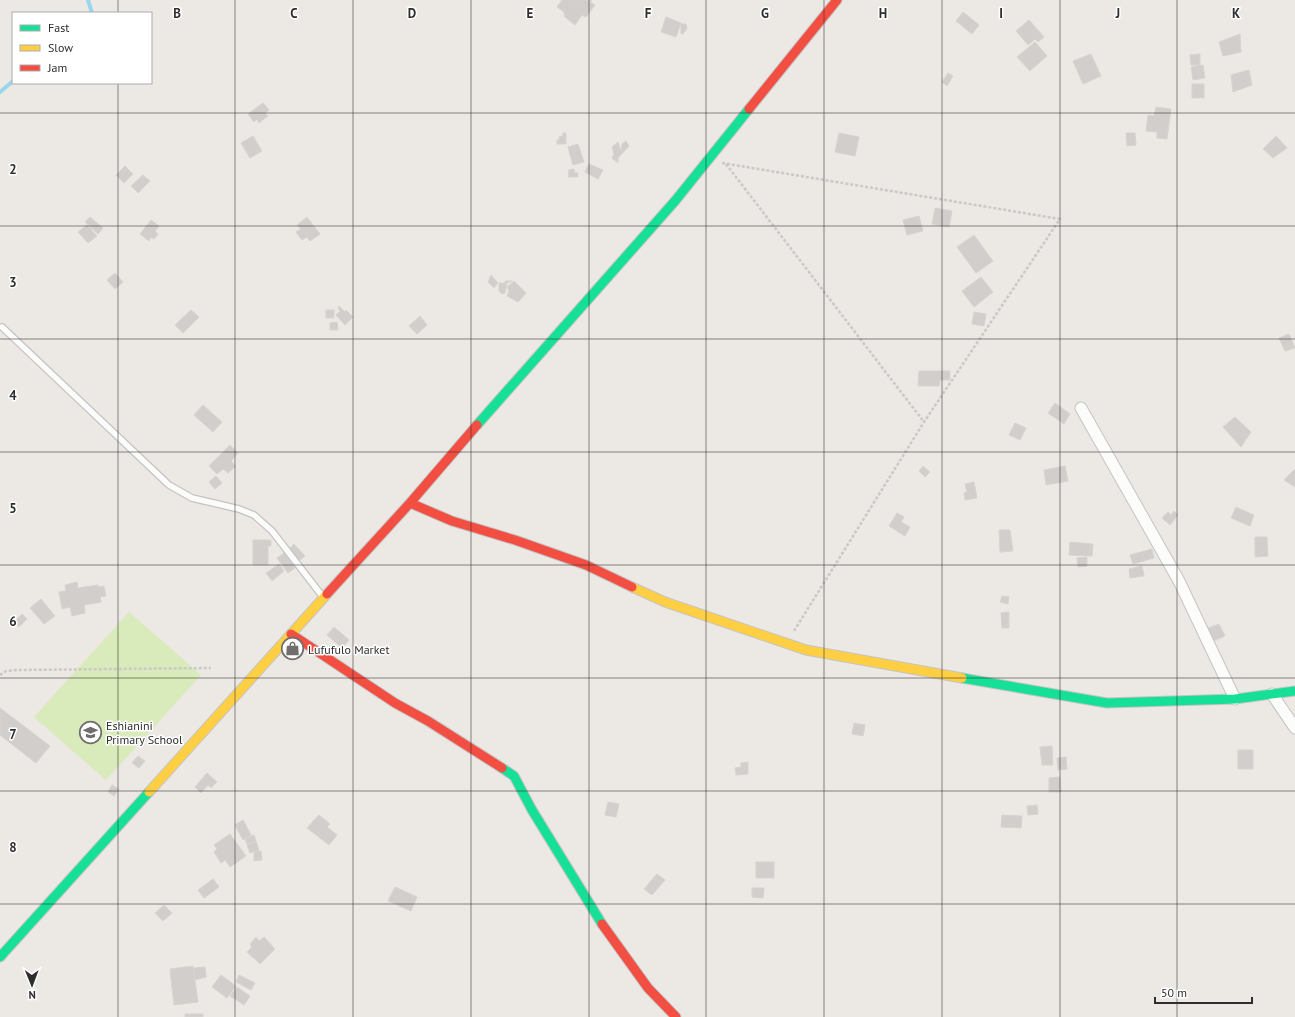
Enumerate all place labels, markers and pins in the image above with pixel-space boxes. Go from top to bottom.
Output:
shop icon: Lufufulo Market [280,636,306,662]
place label: Lufufulo Market [308,642,389,657]
place label: Eshianini Primary School [106,718,183,747]
school or university icon: Eshianini Primary School [77,719,103,745]

